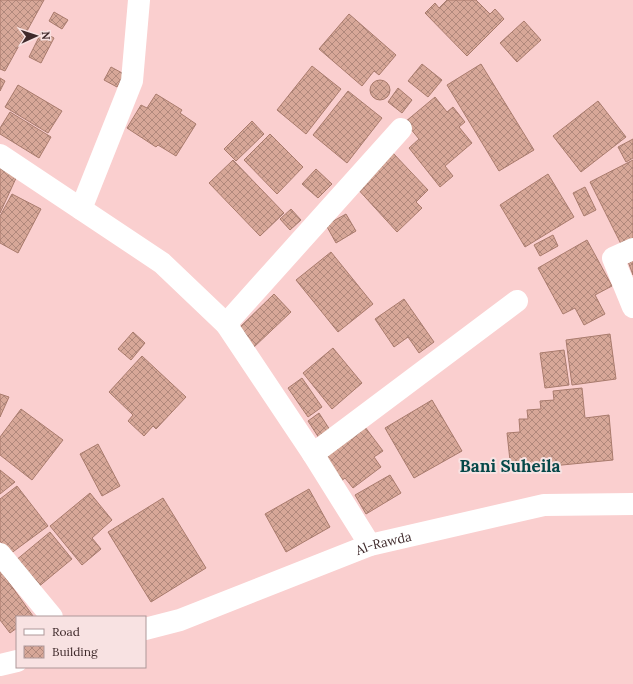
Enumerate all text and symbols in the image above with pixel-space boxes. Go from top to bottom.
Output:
north arrow [16,16,56,56]
text: N [39,31,53,41]
district label: Bani Suheila [459,455,561,477]
street label: Al-Rawda [352,527,413,559]
legend [16,616,146,668]
text: Road [52,624,80,639]
text: Building [52,644,98,659]

